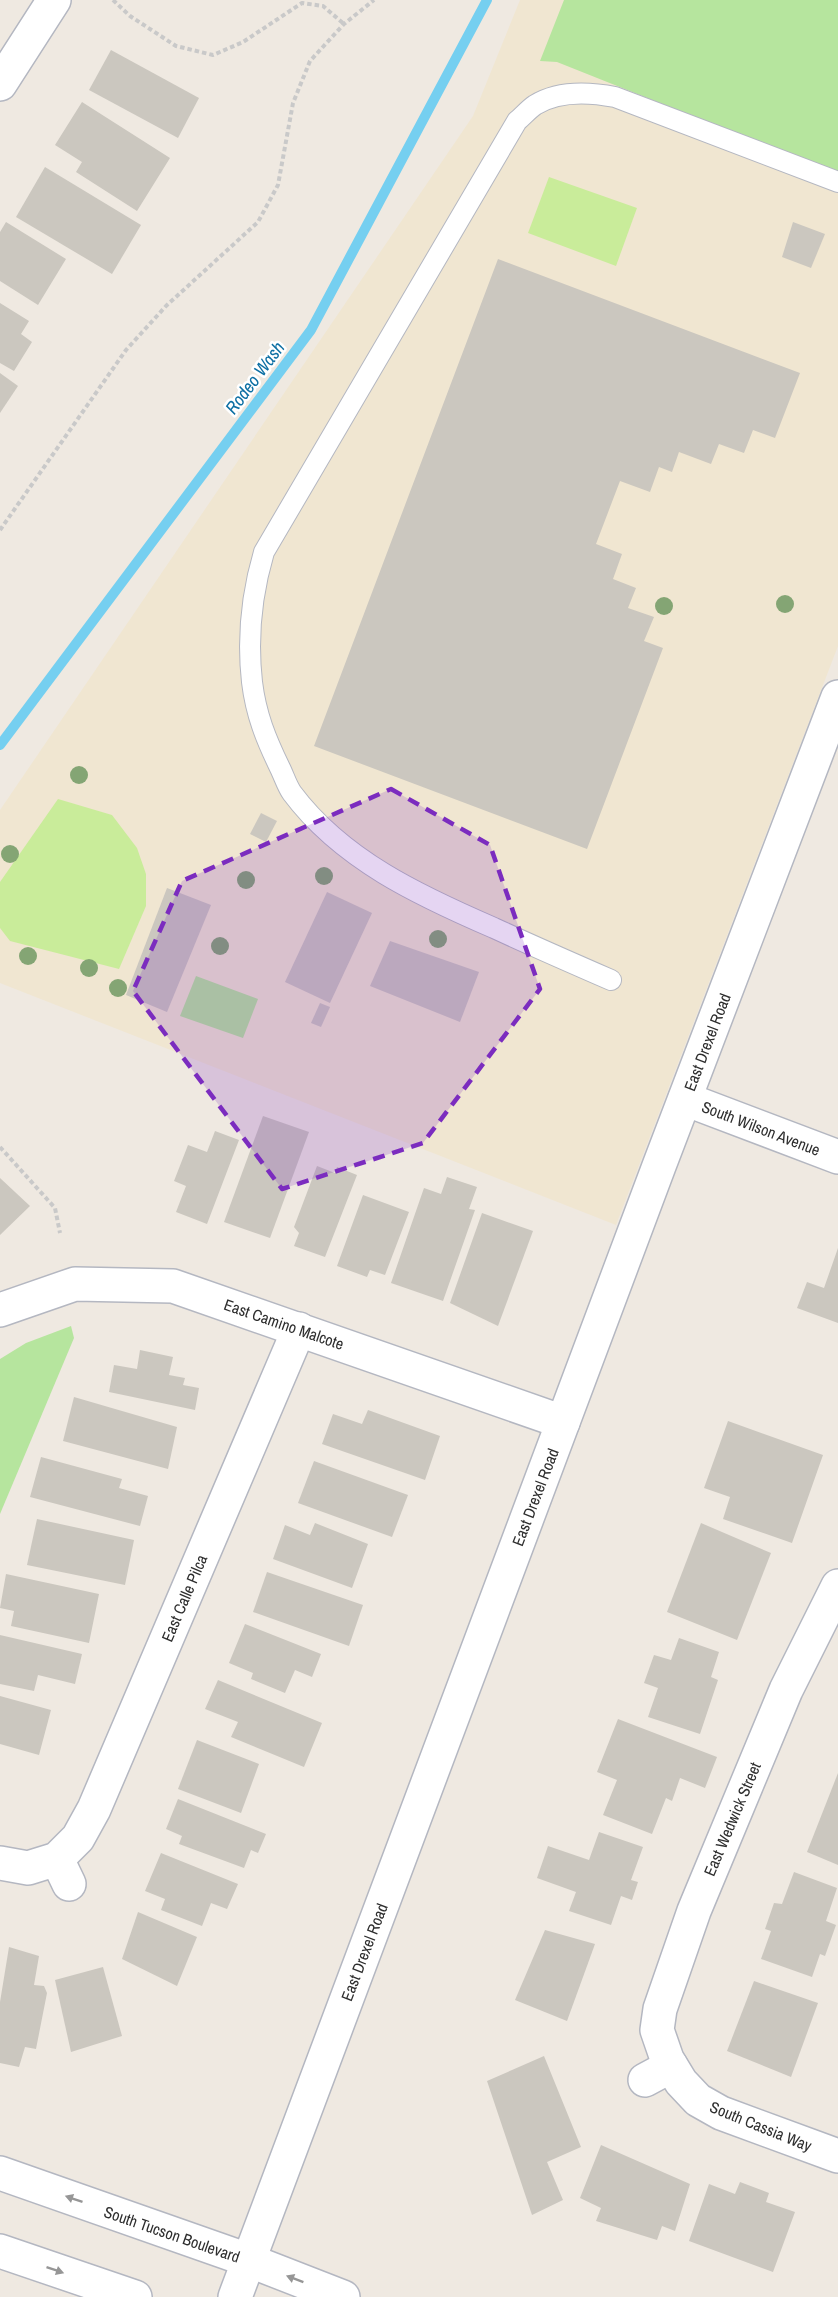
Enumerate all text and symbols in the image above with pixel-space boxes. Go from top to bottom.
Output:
water label: Rodeo Wash [219,336,290,419]
street label: East Drexel Road [678,990,736,1094]
street label: South Wilson Avenue [699,1095,823,1161]
street label: East Camino Malcote [221,1293,347,1355]
street label: East Drexel Road [506,1445,564,1549]
street label: East Calle Pilca [156,1550,212,1645]
street label: East Wedwick Street [698,1758,766,1879]
street label: East Drexel Road [335,1900,393,2004]
street label: South Cassia Way [707,2096,816,2157]
one-way arrow [65,2193,83,2203]
street label: South Tucson Boulevard [101,2200,243,2268]
one-way arrow [46,2265,64,2275]
one-way arrow [286,2274,304,2284]

